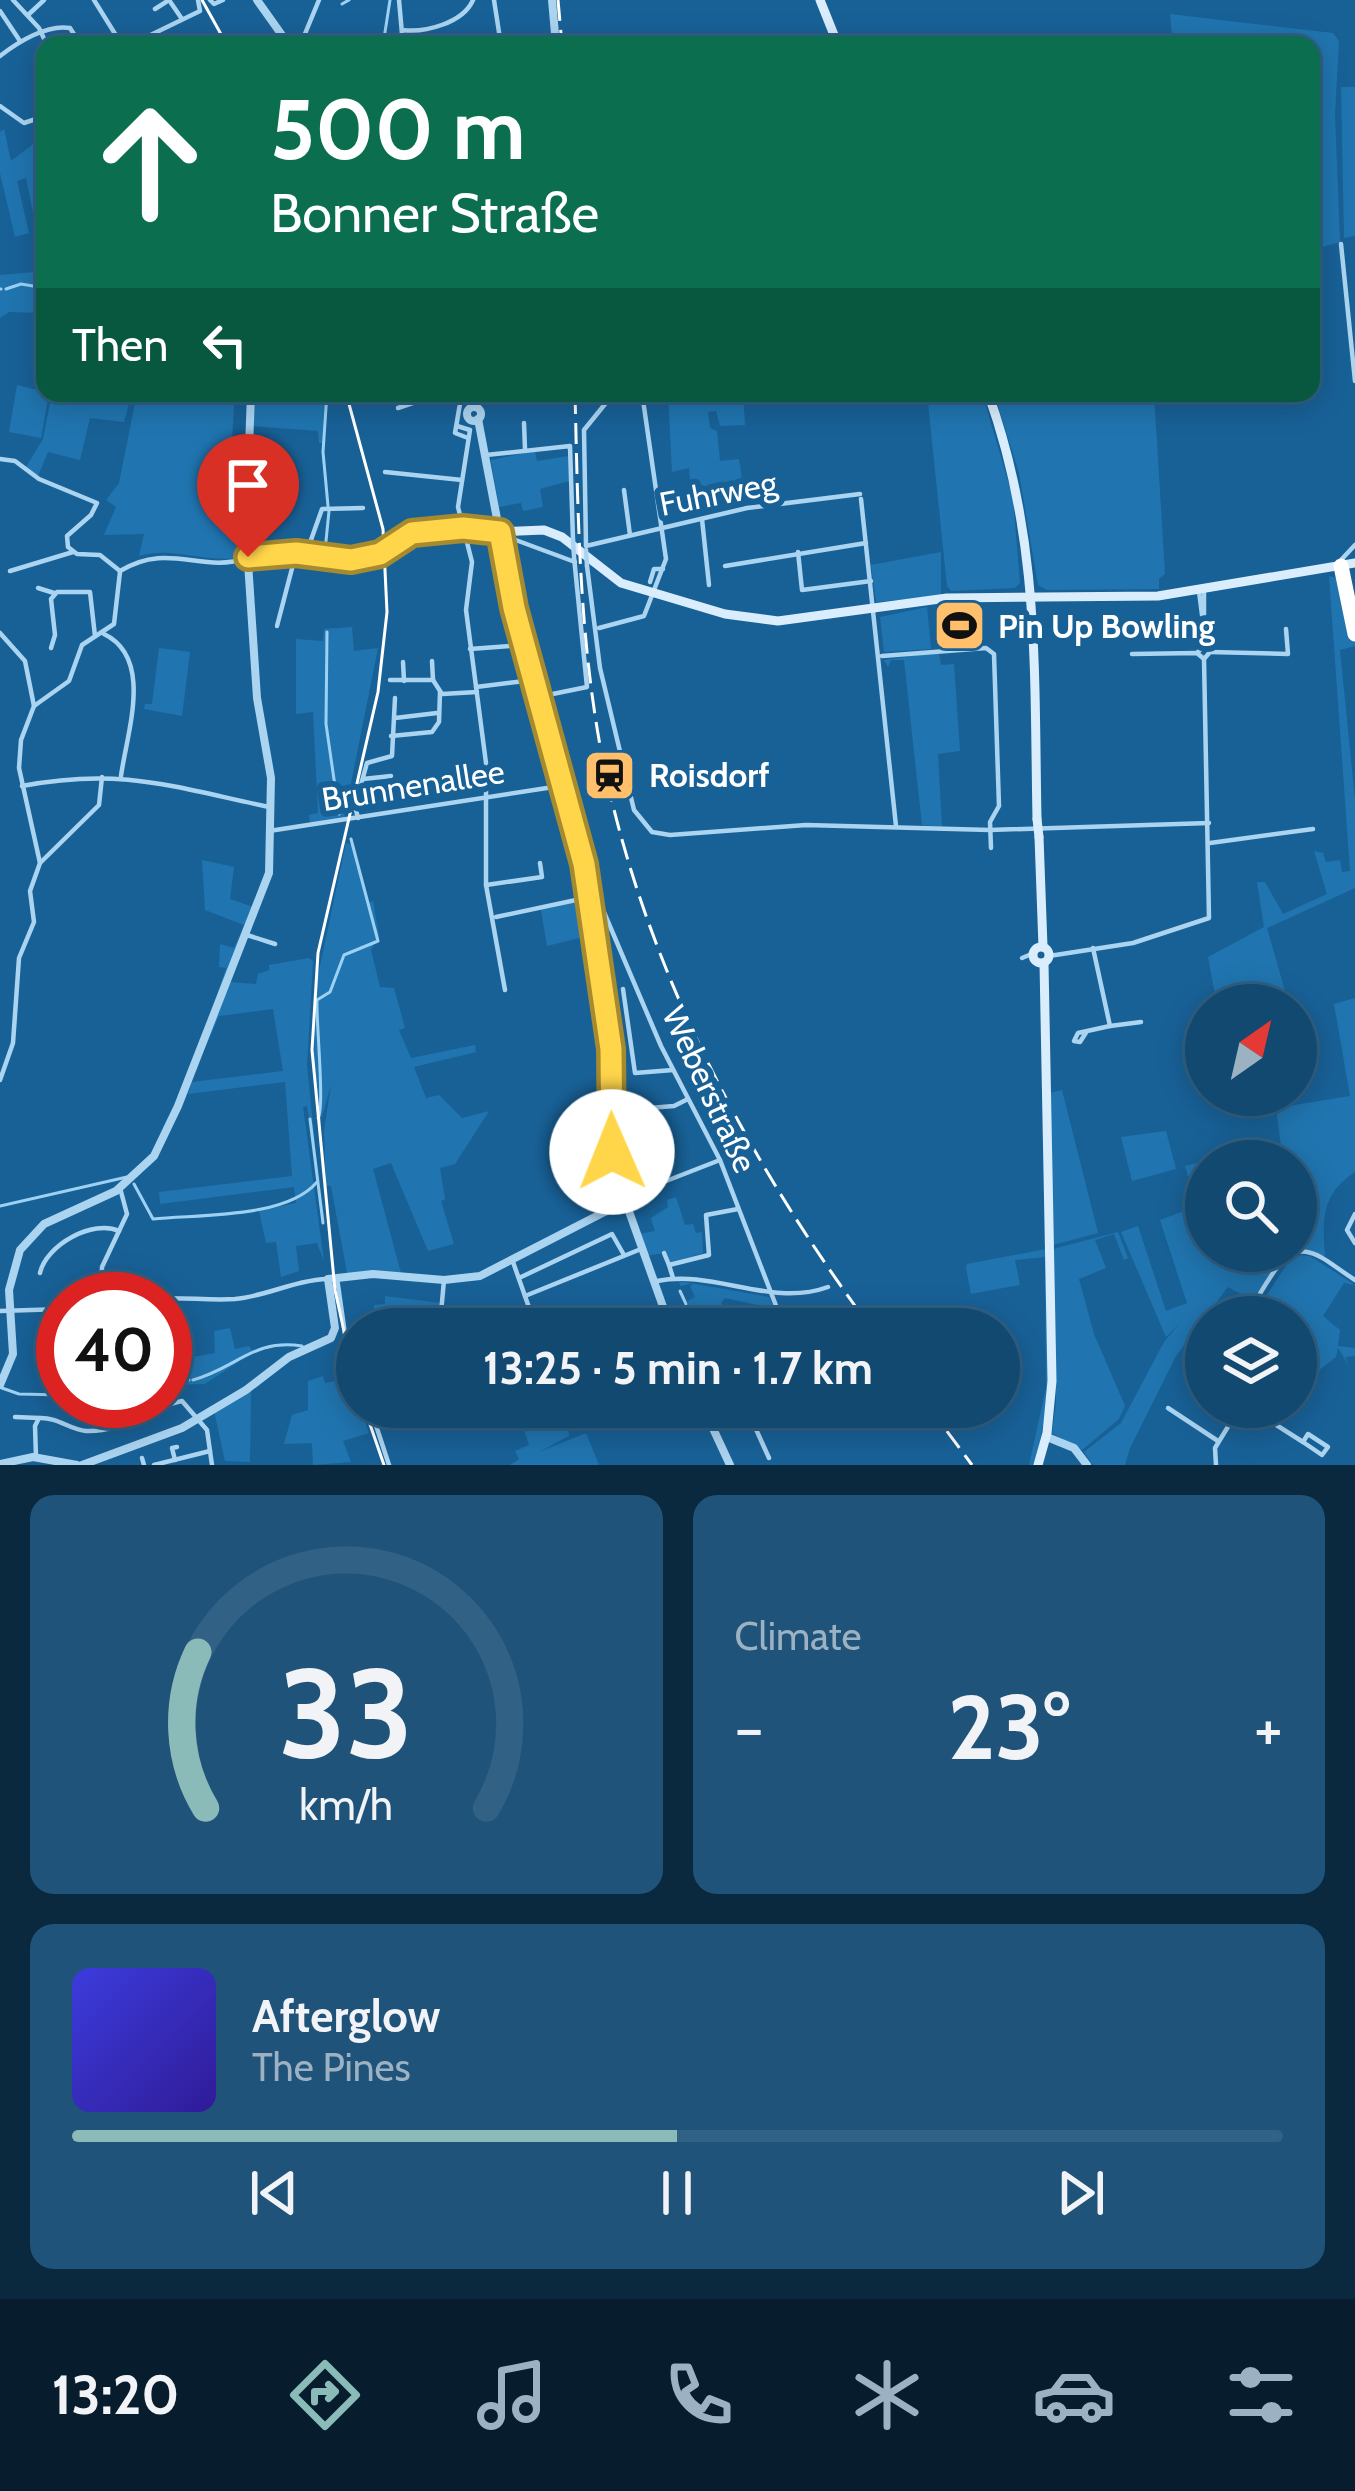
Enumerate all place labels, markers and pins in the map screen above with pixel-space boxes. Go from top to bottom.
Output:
pin [197,434,299,557]
sports icon: Pin Up Bowling [931,598,987,654]
place label: Pin Up Bowling [998,606,1216,646]
station icon: Roisdorf [582,747,638,803]
place label: Roisdorf [649,755,769,795]

